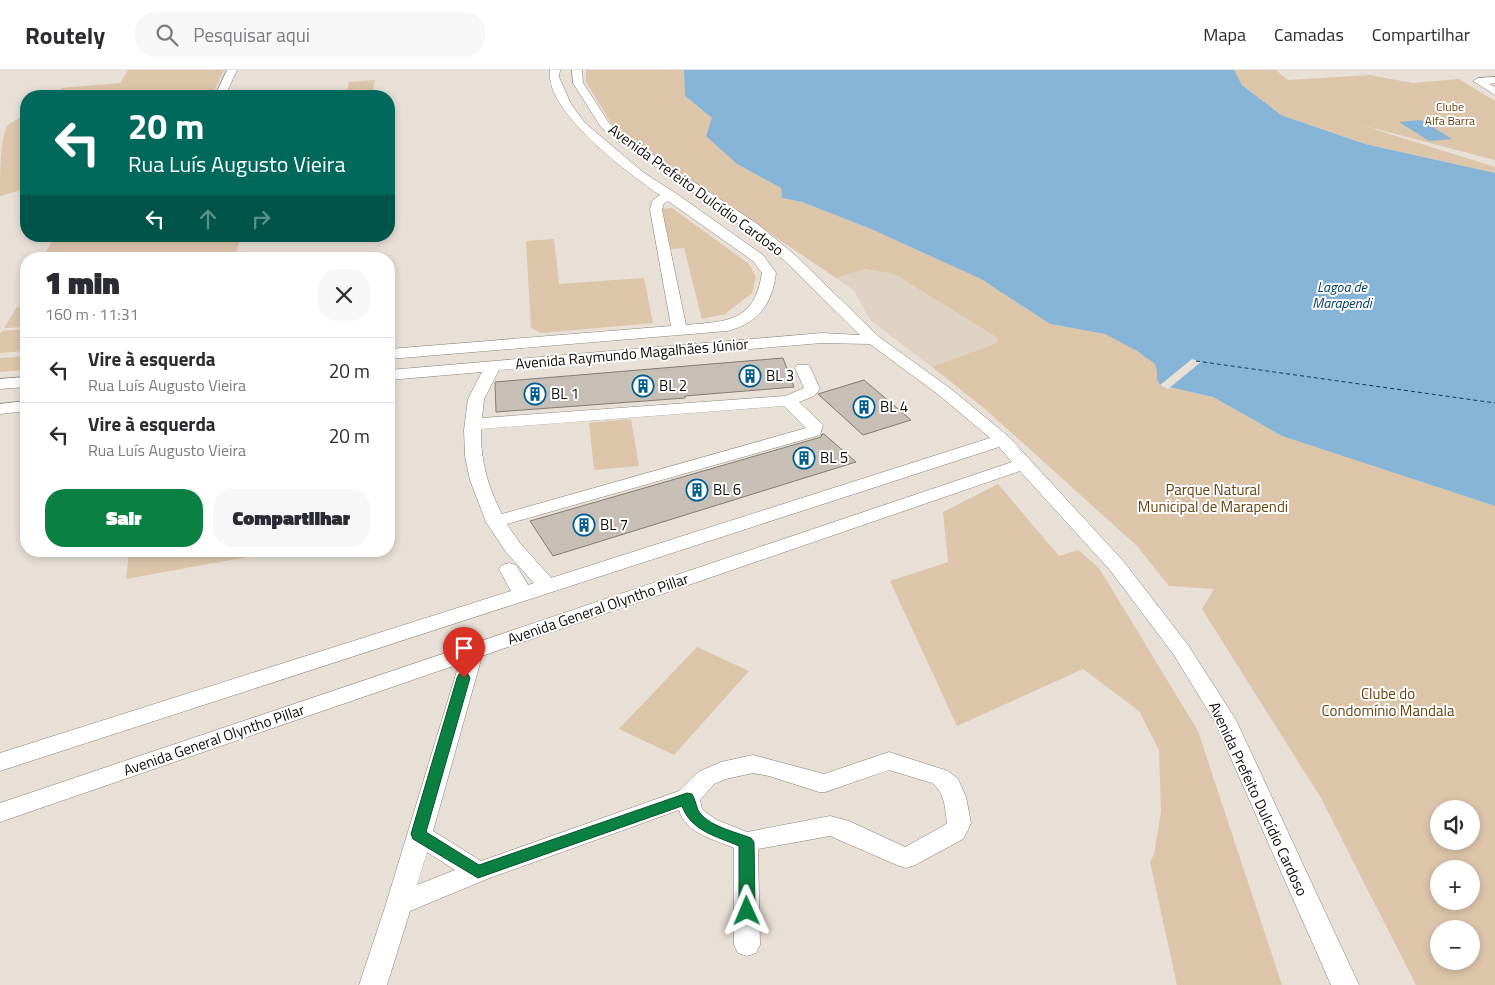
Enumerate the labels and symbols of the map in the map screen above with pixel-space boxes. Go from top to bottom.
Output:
park label: Clube Alfa Barra [1425,97,1475,130]
street label: Avenida Prefeito Dulcídio Cardoso [604,118,789,261]
water label: Lagoa de Marapendi [1312,276,1374,313]
street label: Avenida Raymundo Magalhães Júnior [514,332,750,375]
building icon: BL 3 [738,364,762,388]
place label: BL 3 [766,364,794,387]
building icon: BL 2 [631,374,655,398]
place label: BL 2 [659,374,687,397]
building icon: BL 1 [523,382,547,406]
place label: BL 1 [551,382,579,405]
building icon: BL 4 [852,395,876,419]
place label: BL 4 [880,395,908,418]
building icon: BL 5 [792,446,816,470]
place label: BL 5 [820,446,848,469]
building icon: BL 6 [685,478,709,502]
place label: BL 6 [713,478,741,501]
park label: Parque Natural Municipal de Marapendi [1138,478,1288,518]
building icon: BL 7 [572,513,596,537]
place label: BL 7 [600,513,628,536]
street label: Avenida General Olyntho Pillar [504,567,692,650]
pin [443,627,485,678]
park label: Clube do Condomínio Mandala [1322,682,1455,722]
street label: Avenida General Olyntho Pillar [120,698,308,781]
street label: Avenida Prefeito Dulcídio Cardoso [1203,698,1314,900]
position arrow [720,884,772,936]

